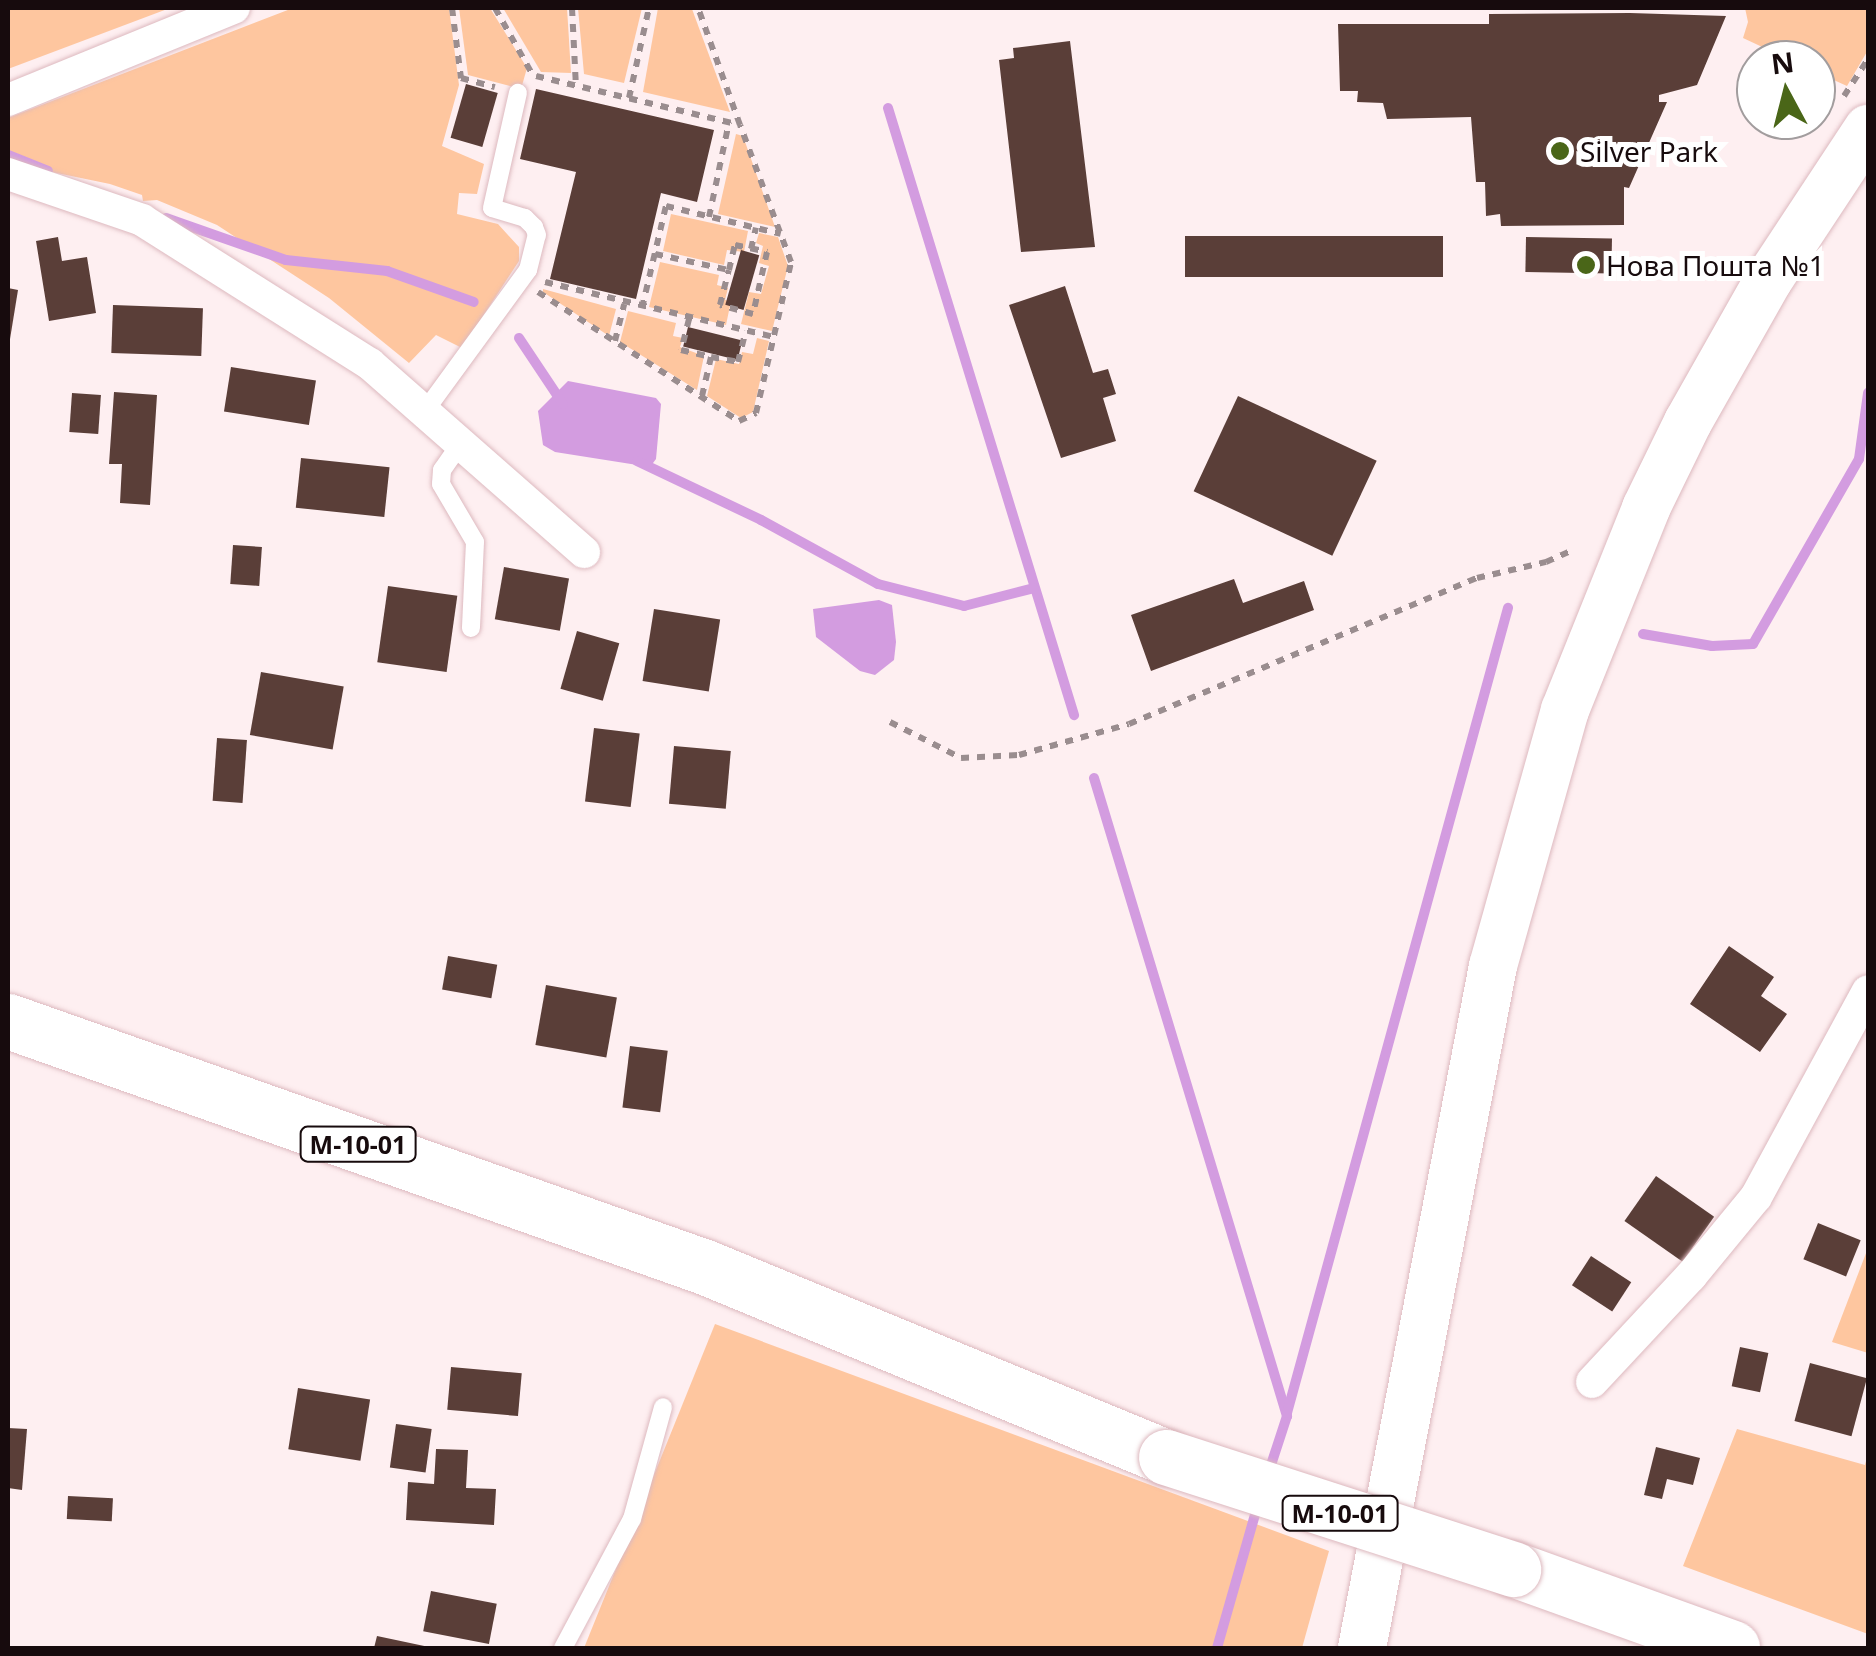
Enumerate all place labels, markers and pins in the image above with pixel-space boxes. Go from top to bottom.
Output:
place label: Silver Park [1580,134,1718,168]
marker: Silver Park [1549,140,1571,162]
place label: Нова Пошта №1 [1606,248,1825,282]
marker: Нова Пошта №1 [1575,254,1597,276]

